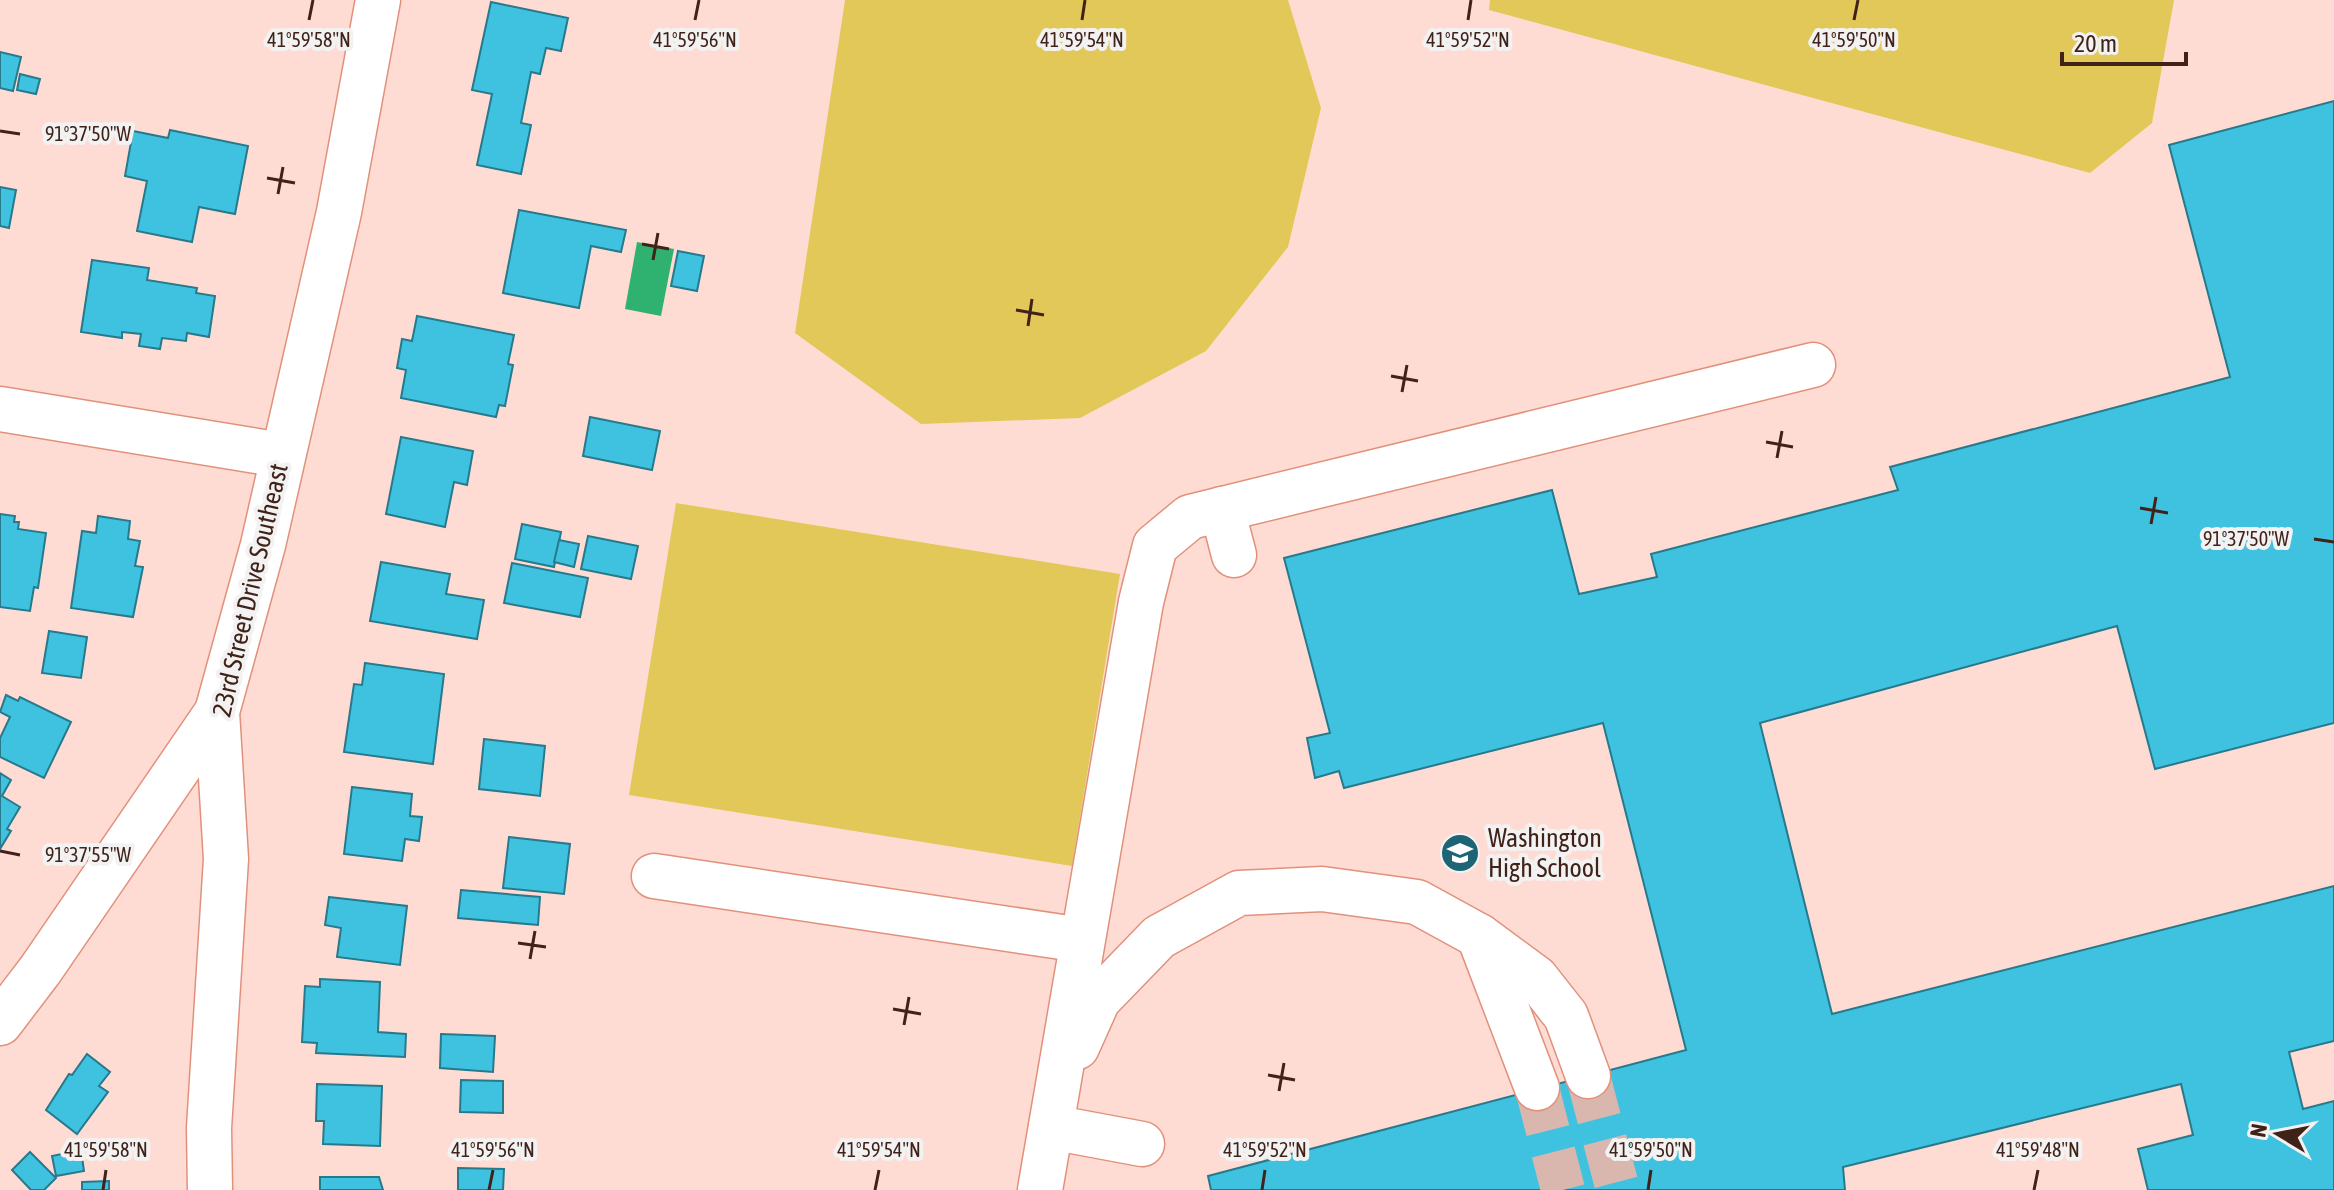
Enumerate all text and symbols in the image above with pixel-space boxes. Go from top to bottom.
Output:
scale bar [2062,16,2186,66]
text: 41°59'58"N [267,28,351,51]
text: 41°59'56"N [653,28,737,51]
text: 41°59'54"N [1040,28,1124,51]
text: 41°59'52"N [1426,28,1510,51]
text: 41°59'50"N [1812,28,1896,51]
text: 20 m [2074,30,2117,57]
text: 91°37'50"W [45,122,132,145]
street label: 23rd Street Drive Southeast [206,460,294,720]
text: 91°37'50"W [2203,527,2290,550]
place label: Washington High School [1488,823,1602,883]
school or university icon: Washington High School [1439,832,1481,874]
text: 91°37'55"W [45,843,132,866]
north arrow [2238,1094,2318,1174]
text: N [2244,1122,2272,1139]
text: 41°59'58"N [64,1138,148,1161]
text: 41°59'56"N [451,1138,535,1161]
text: 41°59'54"N [837,1138,921,1161]
text: 41°59'52"N [1223,1138,1307,1161]
text: 41°59'50"N [1609,1138,1693,1161]
text: 41°59'48"N [1996,1138,2080,1161]

